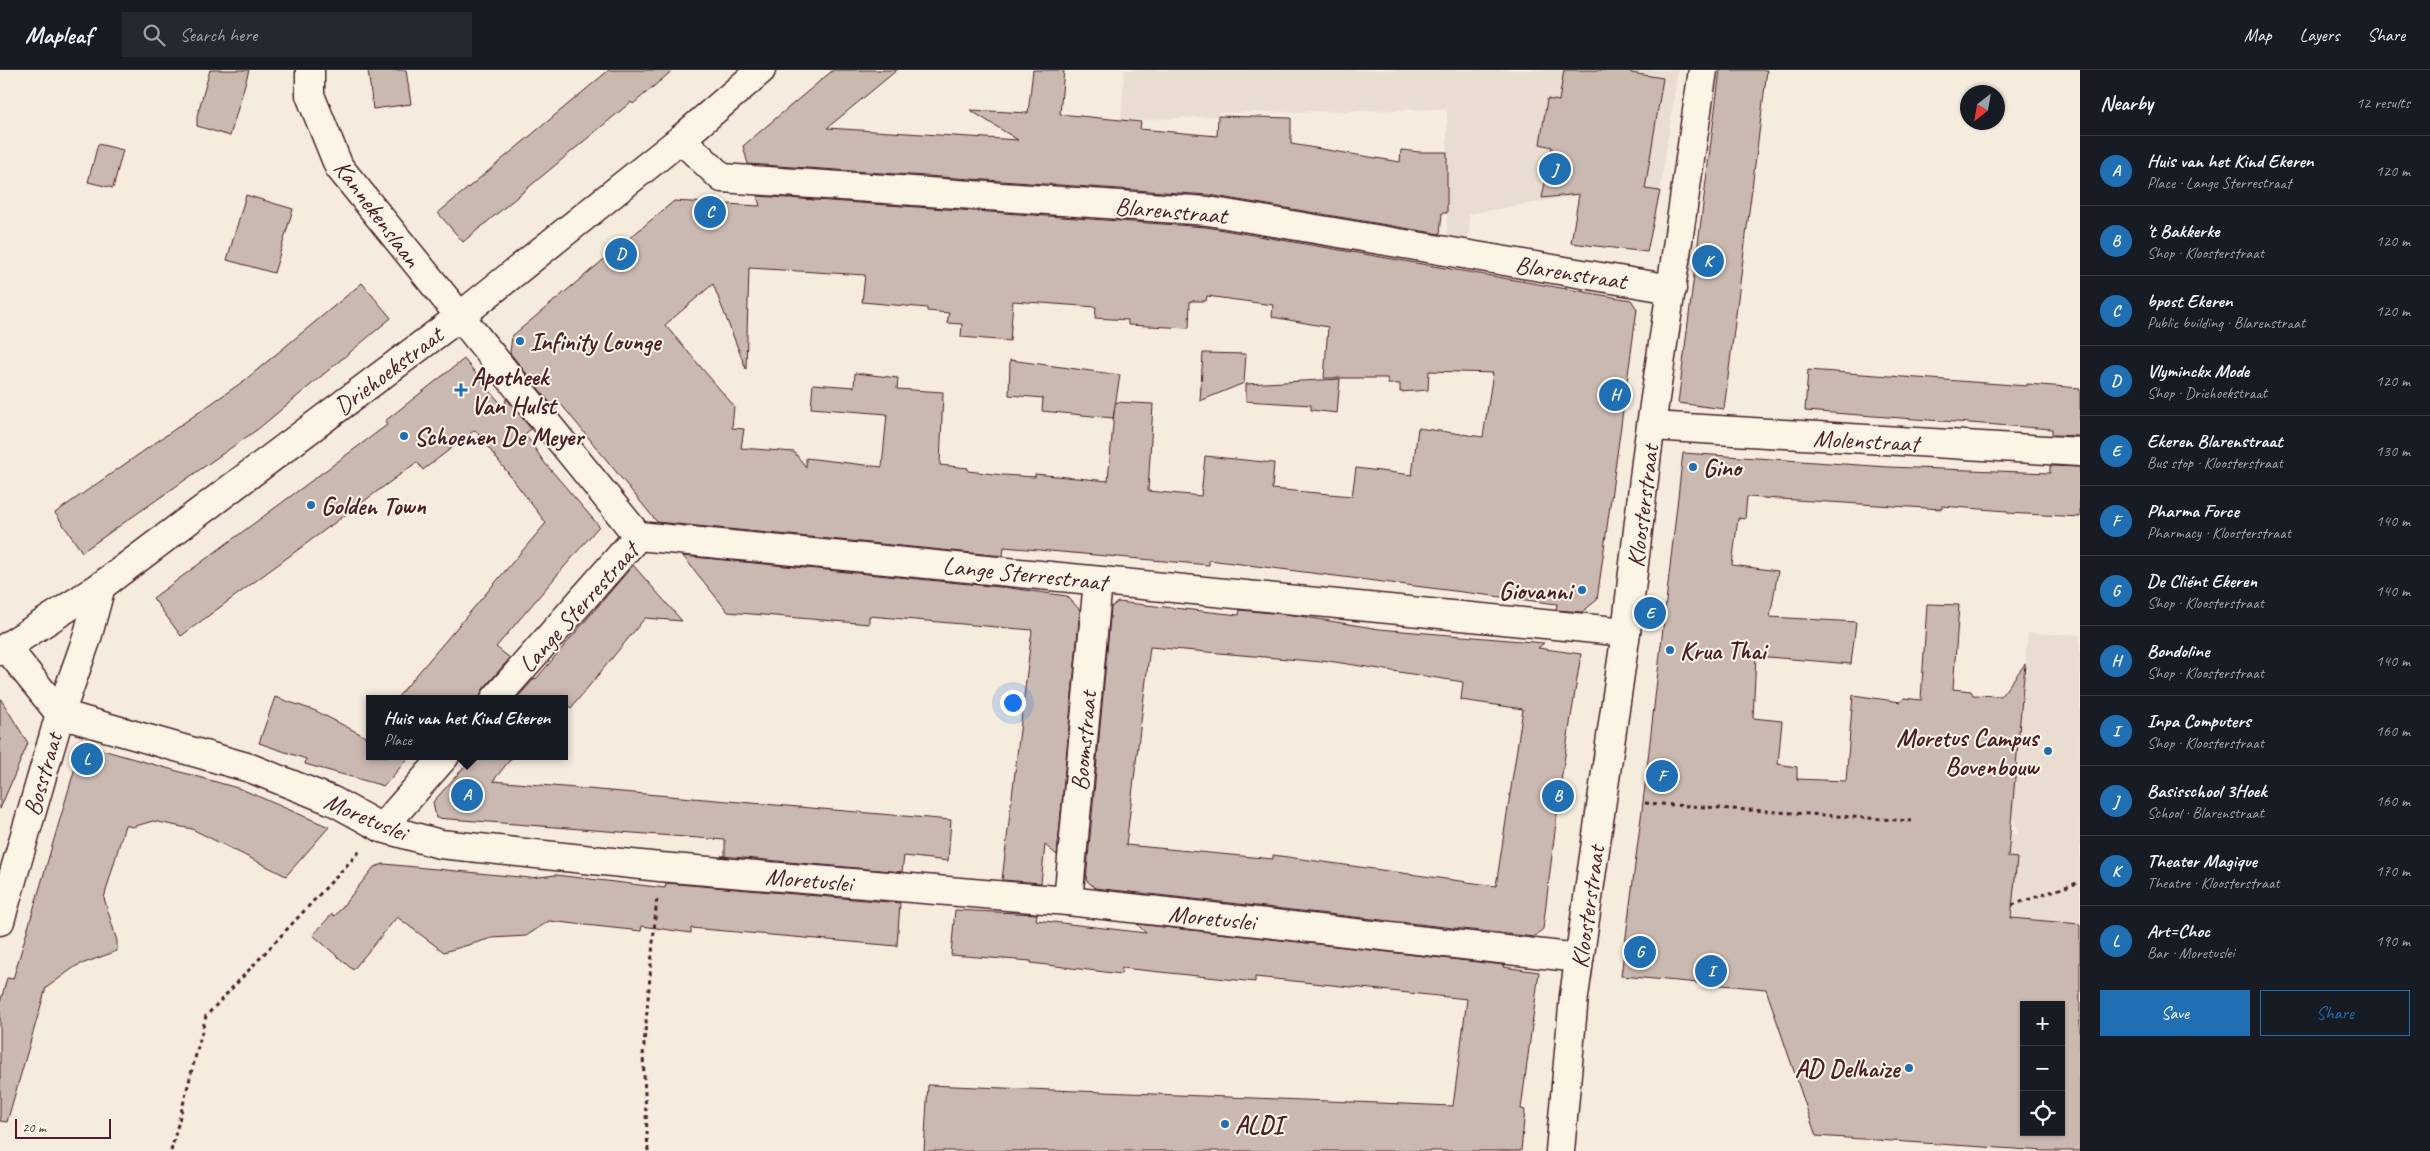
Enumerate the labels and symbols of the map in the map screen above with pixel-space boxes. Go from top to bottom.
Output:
north arrow [1960,85,2005,130]
pin: J [1539,150,1571,188]
street label: Kannekenslaan [326,153,428,274]
street label: Blarenstraat [1114,190,1231,232]
pin: C [694,193,726,231]
pin: D [605,235,637,273]
pin: K [1692,242,1724,280]
street label: Blarenstraat [1513,248,1631,298]
street label: Driehoekstraat [328,318,452,422]
place label: Infinity Lounge [530,326,663,358]
marker: Infinity Lounge [514,335,526,347]
place label: Apotheek Van Hulst [471,361,558,422]
pin: H [1599,376,1631,414]
marker: Apotheek Van Hulst [455,384,467,396]
place label: Schoenen De Meyer [414,421,586,453]
street label: Molenstraat [1812,422,1923,460]
marker: Schoenen De Meyer [398,430,410,442]
street label: Kloosterstraat [1620,440,1667,569]
place label: Gino [1703,452,1744,484]
marker: Gino [1687,461,1699,473]
place label: Golden Town [321,490,426,522]
marker: Golden Town [305,499,317,511]
street label: Lange Sterrestraat [512,533,648,680]
street label: Lange Sterrestraat [941,549,1112,599]
place label: Giovanni [1499,575,1575,607]
marker: Giovanni [1576,584,1588,596]
pin: E [1634,594,1666,632]
place label: Krua Thai [1680,635,1769,667]
marker: Krua Thai [1664,644,1676,656]
street label: Boomstraat [1064,687,1105,792]
your location [1000,690,1026,716]
place label: Moretus Campus Bovenbouw [1896,722,2040,783]
street label: Bosstraat [16,727,71,819]
pin: L [71,740,103,778]
marker: Moretus Campus Bovenbouw [2042,745,2054,757]
pin: F [1646,757,1678,795]
pin: A [451,776,483,814]
pin: B [1542,777,1574,815]
street label: Moretuslei [319,785,415,850]
street label: Kloosterstraat [1564,841,1613,970]
street label: Moretuslei [764,860,857,900]
street label: Moretuslei [1167,898,1260,939]
pin: G [1624,933,1656,971]
pin: I [1695,952,1727,990]
place label: AD Delhaize [1795,1053,1902,1085]
marker: AD Delhaize [1903,1062,1915,1074]
place label: ALDI [1235,1109,1288,1141]
scale bar [15,1116,111,1139]
marker: ALDI [1219,1118,1231,1130]

